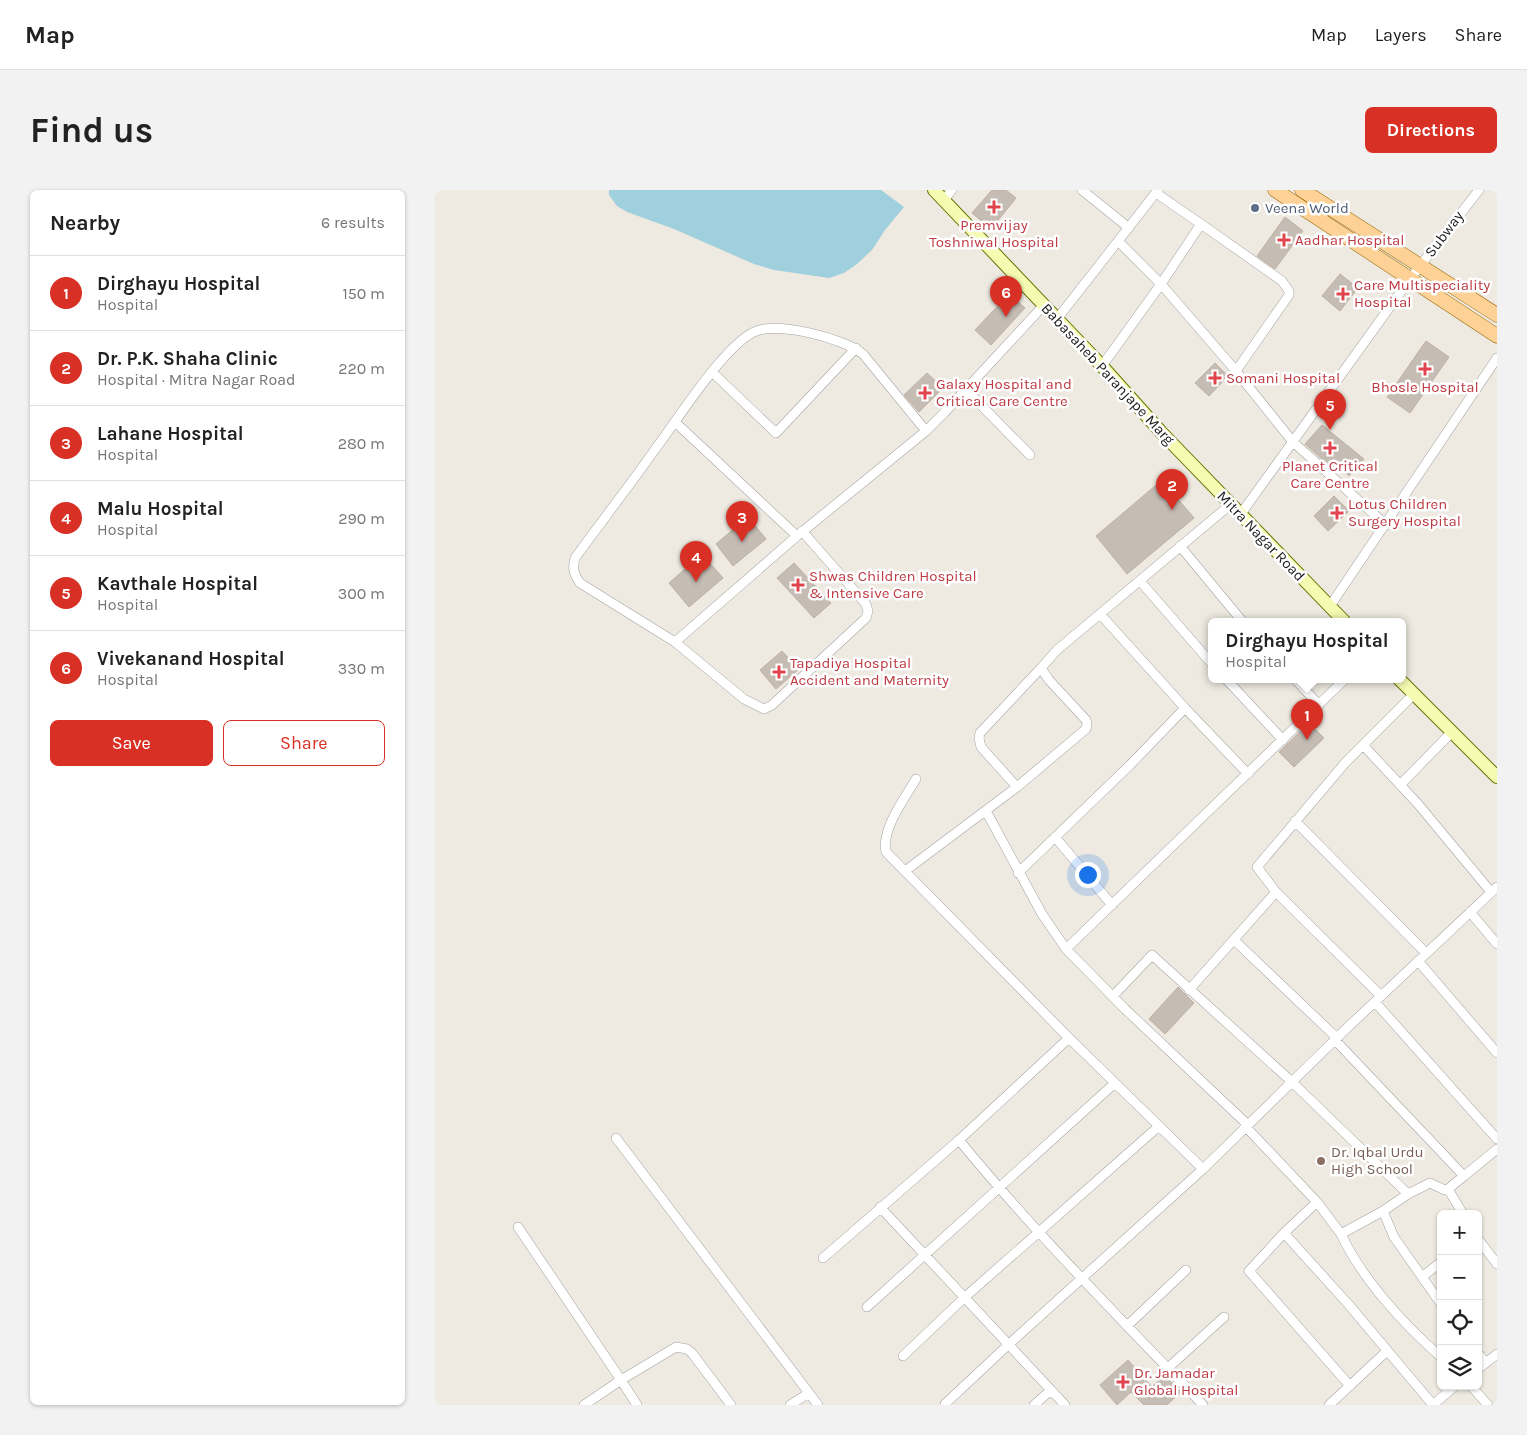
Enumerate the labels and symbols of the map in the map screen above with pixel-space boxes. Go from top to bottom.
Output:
place label: Veena World [1265,199,1349,217]
marker: Premvijay Toshniwal Hospital [987,200,1001,214]
marker: Veena World [1249,202,1261,214]
street label: Subway [1421,207,1467,261]
place label: Premvijay Toshniwal Hospital [929,216,1059,251]
place label: Aadhar Hospital [1295,231,1405,249]
marker: Aadhar Hospital [1277,233,1291,247]
pin: 6 [990,276,1022,317]
place label: Care Multispeciality Hospital [1354,276,1490,311]
marker: Care Multispeciality Hospital [1336,287,1350,301]
street label: Babasaheb Paranjape Marg [1038,299,1179,449]
marker: Bhosle Hospital [1418,362,1432,376]
place label: Somani Hospital [1226,369,1340,387]
marker: Somani Hospital [1208,371,1222,385]
place label: Galaxy Hospital and Critical Care Centre [936,375,1072,410]
place label: Bhosle Hospital [1371,378,1479,396]
marker: Galaxy Hospital and Critical Care Centre [918,386,932,400]
pin: 5 [1314,389,1346,430]
marker: Planet Critical Care Centre [1323,441,1337,455]
place label: Planet Critical Care Centre [1282,457,1378,492]
pin: 2 [1156,469,1188,510]
street label: Mitra Nagar Road [1213,487,1309,585]
place label: Lotus Children Surgery Hospital [1348,495,1461,530]
pin: 3 [726,501,758,542]
marker: Lotus Children Surgery Hospital [1330,506,1344,520]
pin: 4 [680,541,712,582]
place label: Shwas Children Hospital & Intensive Care [809,567,977,602]
marker: Shwas Children Hospital & Intensive Care [791,578,805,592]
place label: Tapadiya Hospital Accident and Maternity [790,654,949,689]
marker: Tapadiya Hospital Accident and Maternity [772,665,786,679]
pin: 1 [1291,699,1323,740]
your location [1075,862,1101,888]
place label: Dr. Iqbal Urdu High School [1331,1143,1424,1178]
marker: Dr. Iqbal Urdu High School [1315,1155,1327,1167]
place label: Dr. Jamadar Global Hospital [1134,1364,1238,1399]
marker: Dr. Jamadar Global Hospital [1116,1375,1130,1389]

